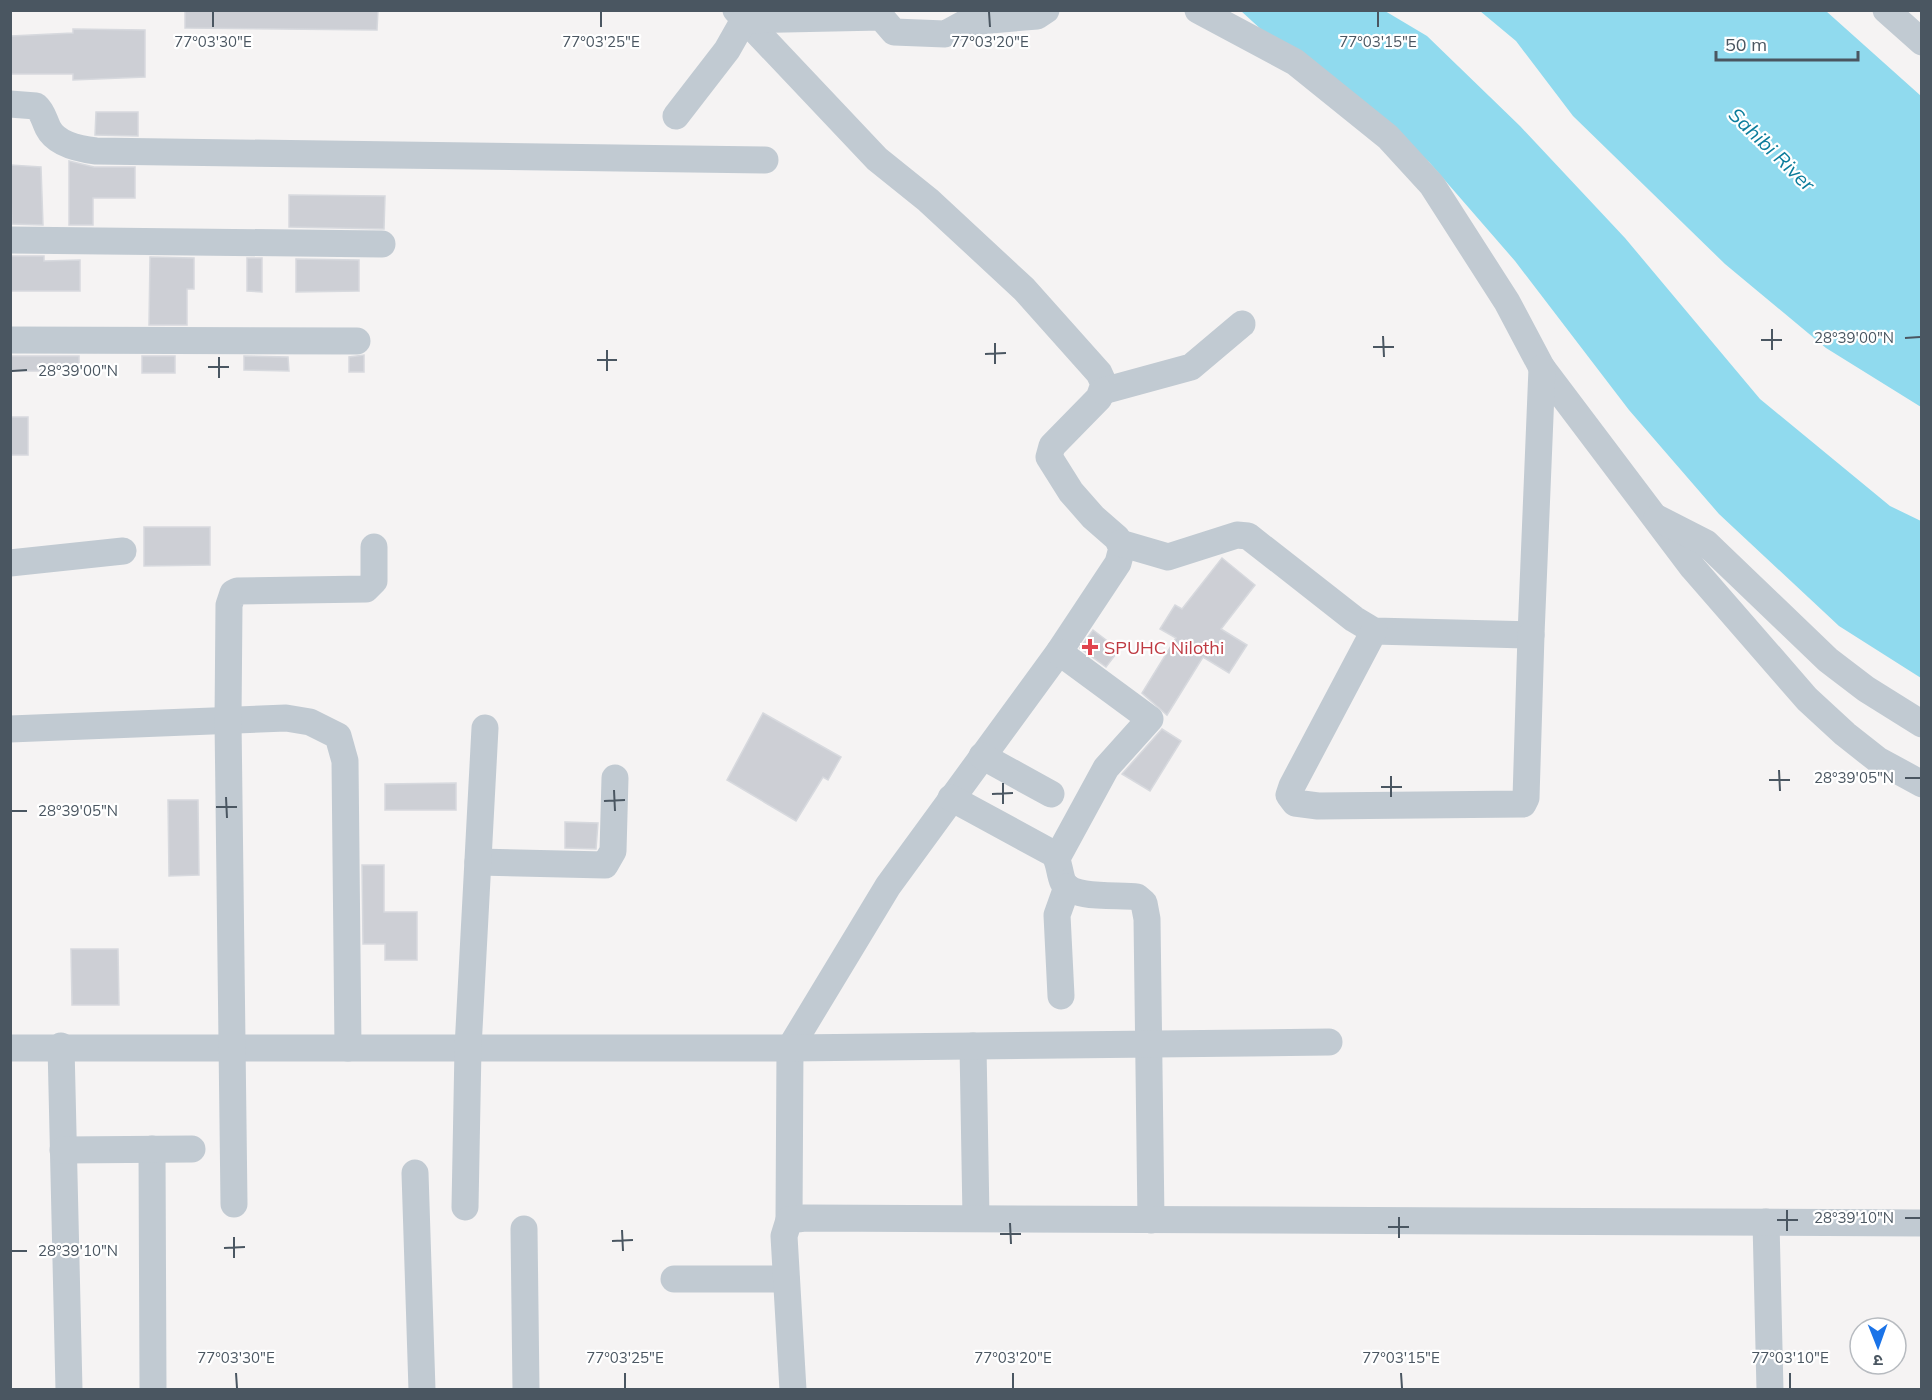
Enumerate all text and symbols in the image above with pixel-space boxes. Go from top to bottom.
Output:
scale bar [1716,24,1858,62]
text: 77°03'30"E [174,32,252,51]
text: 77°03'25"E [562,32,640,51]
text: 77°03'20"E [951,32,1029,51]
text: 77°03'15"E [1339,32,1417,51]
text: 50 m [1725,33,1767,56]
water label: Sahibi River [1724,102,1821,197]
text: 28°39'00"N [1814,328,1894,347]
text: 28°39'00"N [38,361,118,380]
place label: SPUHC Nilothi [1104,636,1224,659]
marker: SPUHC Nilothi [1081,638,1099,656]
text: 28°39'05"N [1814,768,1894,787]
text: 28°39'05"N [38,801,118,820]
text: 28°39'10"N [1814,1208,1894,1227]
text: 28°39'10"N [38,1241,118,1260]
north arrow [1848,1316,1908,1376]
text: 77°03'30"E [197,1348,275,1367]
text: 77°03'25"E [586,1348,664,1367]
text: 77°03'20"E [974,1348,1052,1367]
text: 77°03'15"E [1362,1348,1440,1367]
text: 77°03'10"E [1751,1348,1829,1367]
text: उ [1873,1351,1883,1371]

